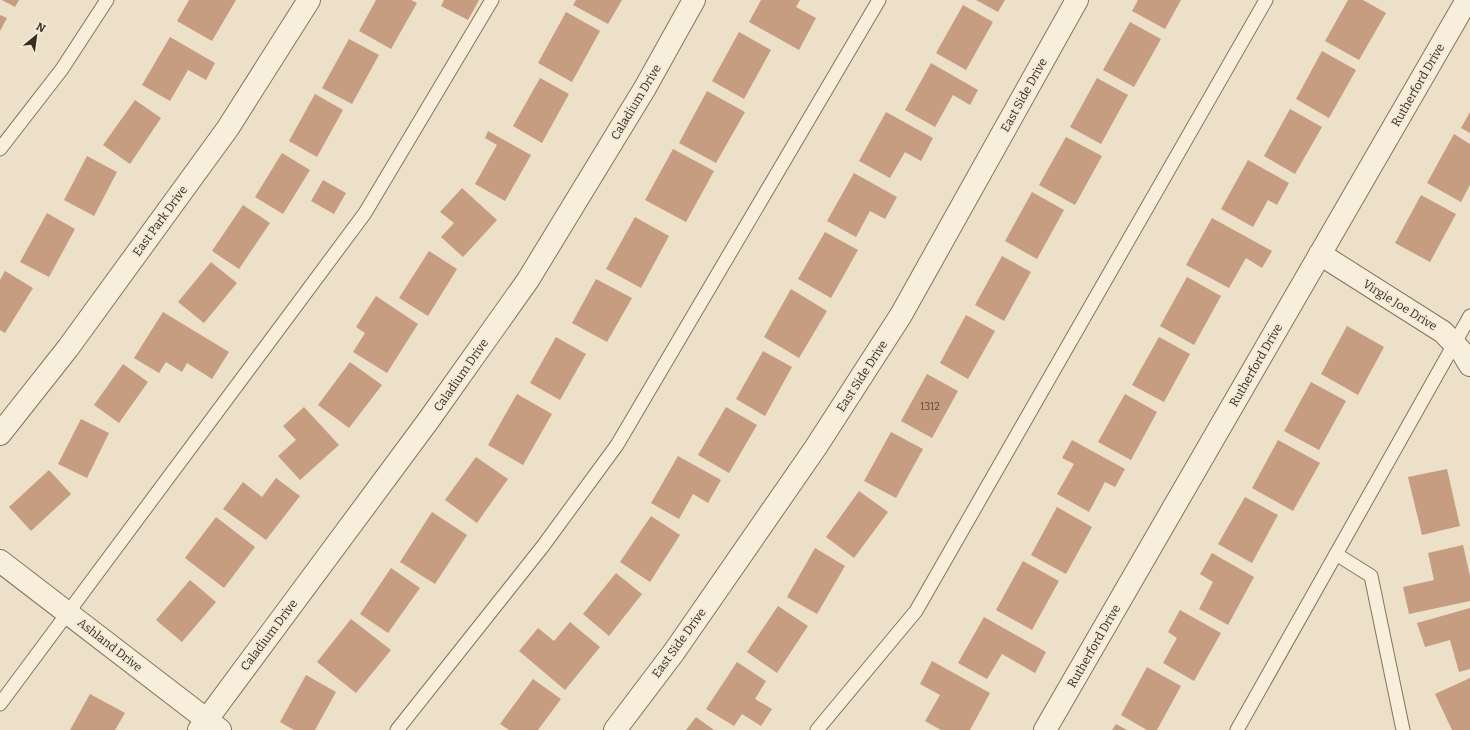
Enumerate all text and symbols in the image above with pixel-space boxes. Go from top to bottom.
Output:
north arrow [16,16,56,56]
text: N [34,20,48,36]
street label: Rutherford Drive [1389,41,1447,129]
street label: East Side Drive [998,56,1050,134]
street label: Caladium Drive [608,62,664,142]
street label: East Park Drive [130,183,190,259]
street label: Virgie Joe Drive [1360,277,1440,333]
street label: Rutherford Drive [1227,321,1285,409]
street label: Caladium Drive [431,336,491,414]
street label: East Side Drive [834,338,890,414]
house number: 1312 [920,401,940,413]
street label: Caladium Drive [238,597,300,673]
street label: Rutherford Drive [1065,602,1123,690]
street label: East Side Drive [649,606,709,680]
street label: Ashland Drive [75,615,145,675]

